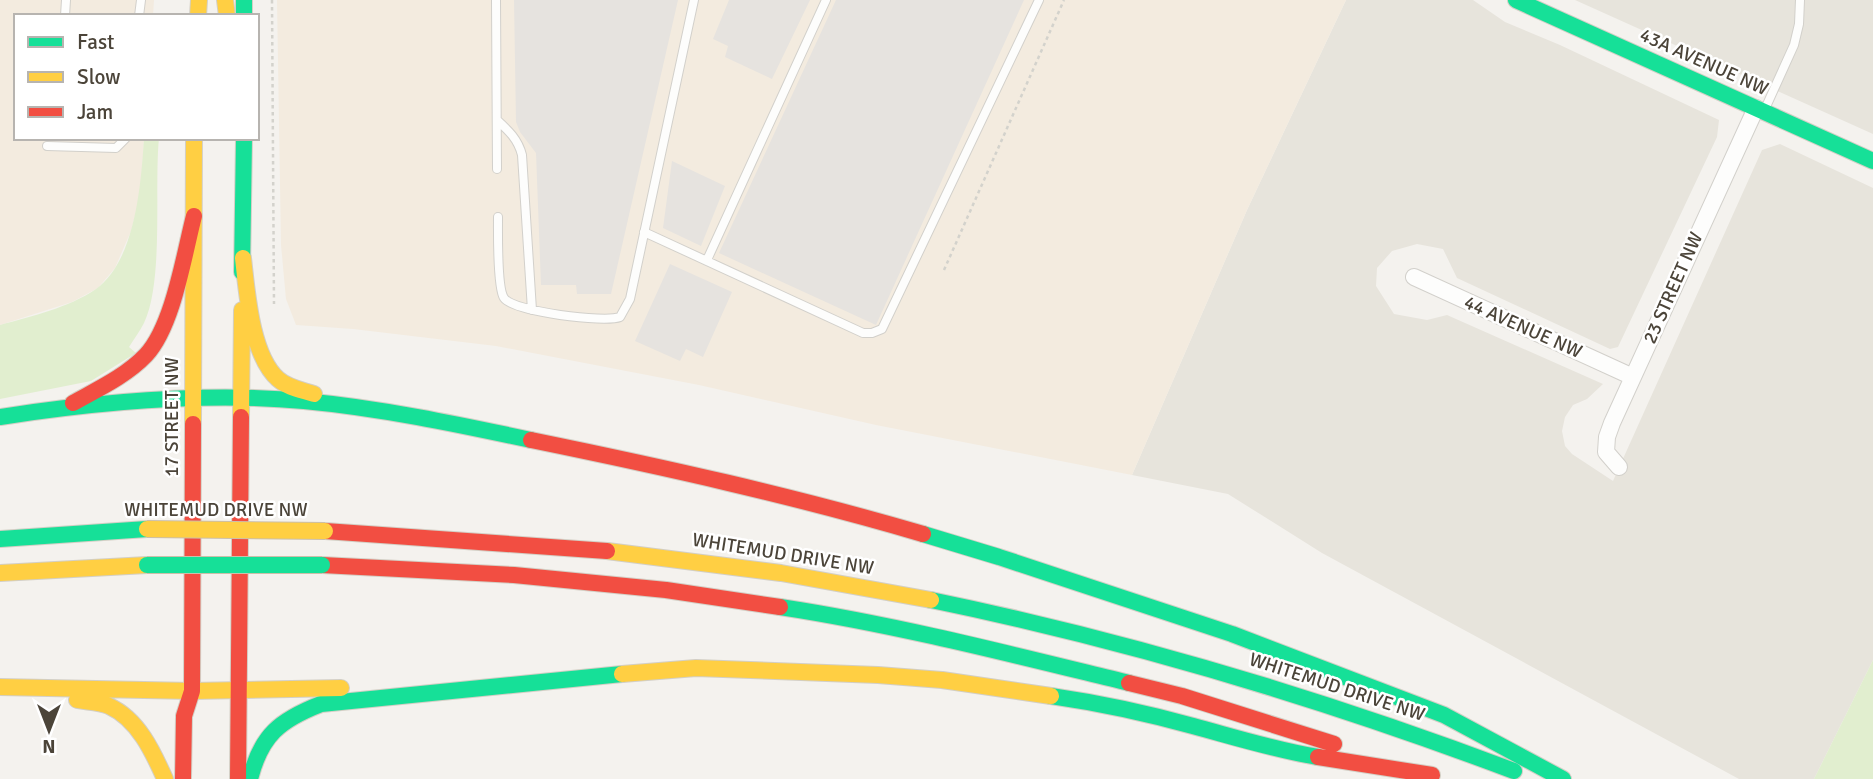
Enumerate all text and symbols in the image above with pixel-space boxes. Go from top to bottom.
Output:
legend [14,14,259,140]
street label: 43A AVENUE NW [1636,23,1772,101]
text: Fast [77,29,114,55]
text: Slow [77,64,121,90]
text: Jam [77,99,113,125]
street label: 23 STREET NW [1638,228,1708,348]
street label: 44 AVENUE NW [1460,290,1586,364]
street label: 17 STREET NW [160,357,184,477]
street label: WHITEMUD DRIVE NW [124,498,308,522]
street label: WHITEMUD DRIVE NW [691,528,875,580]
street label: WHITEMUD DRIVE NW [1246,647,1428,727]
north arrow [14,695,84,765]
text: N [42,734,56,758]

